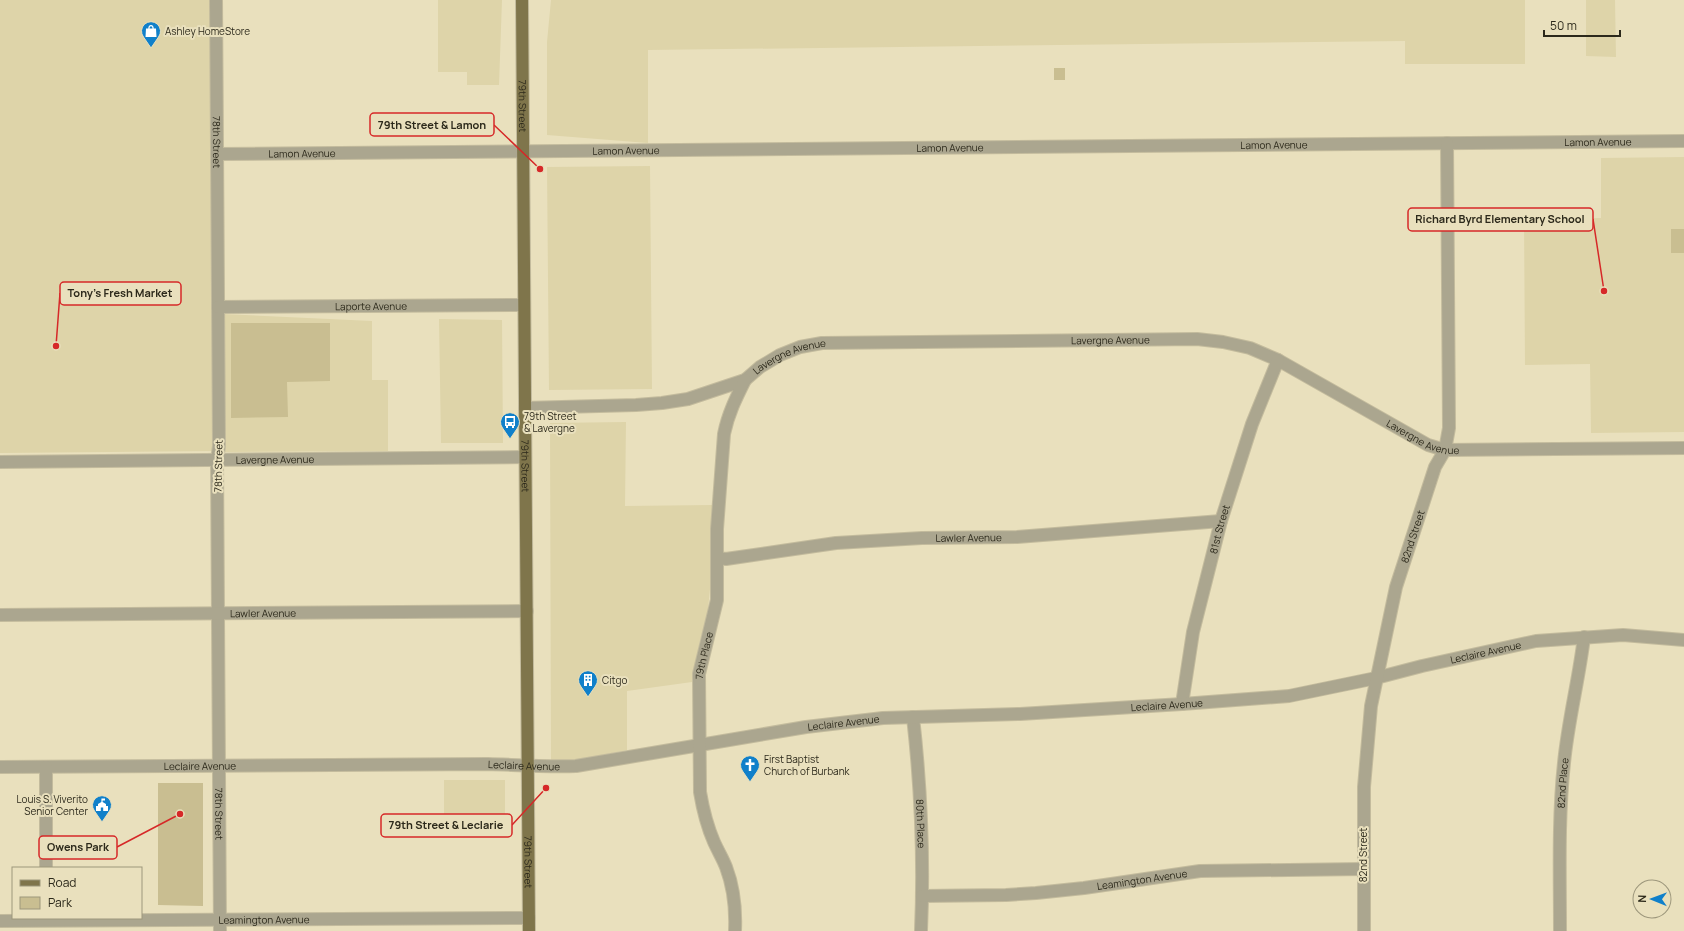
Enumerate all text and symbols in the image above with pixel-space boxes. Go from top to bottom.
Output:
scale bar [1544,12,1620,38]
text: 50 m [1550,17,1577,34]
shop icon: Ashley HomeStore [140,20,162,48]
place label: Ashley HomeStore [165,24,250,38]
street label: 79th Street [516,80,530,132]
callout: 79th Street & Lamon [370,113,494,136]
street label: 78th Street [210,116,224,168]
text: 79th Street & Lamon [378,117,486,132]
street label: Lamon Avenue [1564,134,1632,149]
street label: Lamon Avenue [1240,137,1308,152]
street label: Lamon Avenue [916,140,984,155]
street label: Lamon Avenue [592,143,660,158]
street label: Lamon Avenue [268,146,336,161]
callout: Richard Byrd Elementary School [1408,208,1593,231]
text: Richard Byrd Elementary School [1415,211,1585,226]
callout: Tony's Fresh Market [60,282,181,305]
text: Tony's Fresh Market [68,285,173,300]
street label: Laporte Avenue [335,299,407,313]
street label: Lavergne Avenue [1071,333,1150,347]
street label: Lavergne Avenue [750,336,826,377]
place label: 79th Street & Lavergne [524,409,577,435]
bus stop icon: 79th Street & Lavergne [499,411,521,439]
street label: Lavergne Avenue [1384,416,1459,457]
street label: 78th Street [211,440,225,492]
street label: 79th Street [518,440,533,492]
street label: Lavergne Avenue [236,452,315,467]
street label: 81st Street [1206,503,1233,555]
street label: 82nd Street [1397,508,1428,565]
street label: Lawler Avenue [935,530,1002,545]
street label: Lawler Avenue [230,606,296,620]
street label: 79th Place [692,630,716,679]
street label: Leclaire Avenue [1449,637,1523,667]
building icon: Citgo [577,669,599,697]
place label: Citgo [602,673,627,687]
street label: Leclaire Avenue [1130,695,1204,714]
street label: Leclaire Avenue [807,711,880,734]
place label: First Baptist Church of Burbank [764,752,851,778]
church icon: First Baptist Church of Burbank [739,754,761,782]
street label: Leclaire Avenue [488,757,560,773]
street label: 82nd Place [1554,757,1571,809]
street label: Leclaire Avenue [164,759,236,773]
street label: 78th Street [212,788,226,840]
place label: Louis S. Viverito Senior Center [16,792,88,818]
public building icon: Louis S. Viverito Senior Center [91,794,113,822]
street label: 80th Place [913,799,929,849]
callout: 79th Street & Leclarie [381,814,512,837]
text: 79th Street & Leclarie [389,817,504,832]
street label: 82nd Street [1356,828,1370,882]
callout: Owens Park [39,836,117,859]
street label: 79th Street [521,836,536,888]
text: Owens Park [47,839,110,854]
street label: Leamington Avenue [1096,866,1188,893]
legend [12,867,142,919]
text: Road [48,874,76,891]
north arrow [1632,879,1672,919]
text: Park [48,894,73,911]
text: N [1634,895,1649,903]
street label: Leamington Avenue [218,912,310,927]

